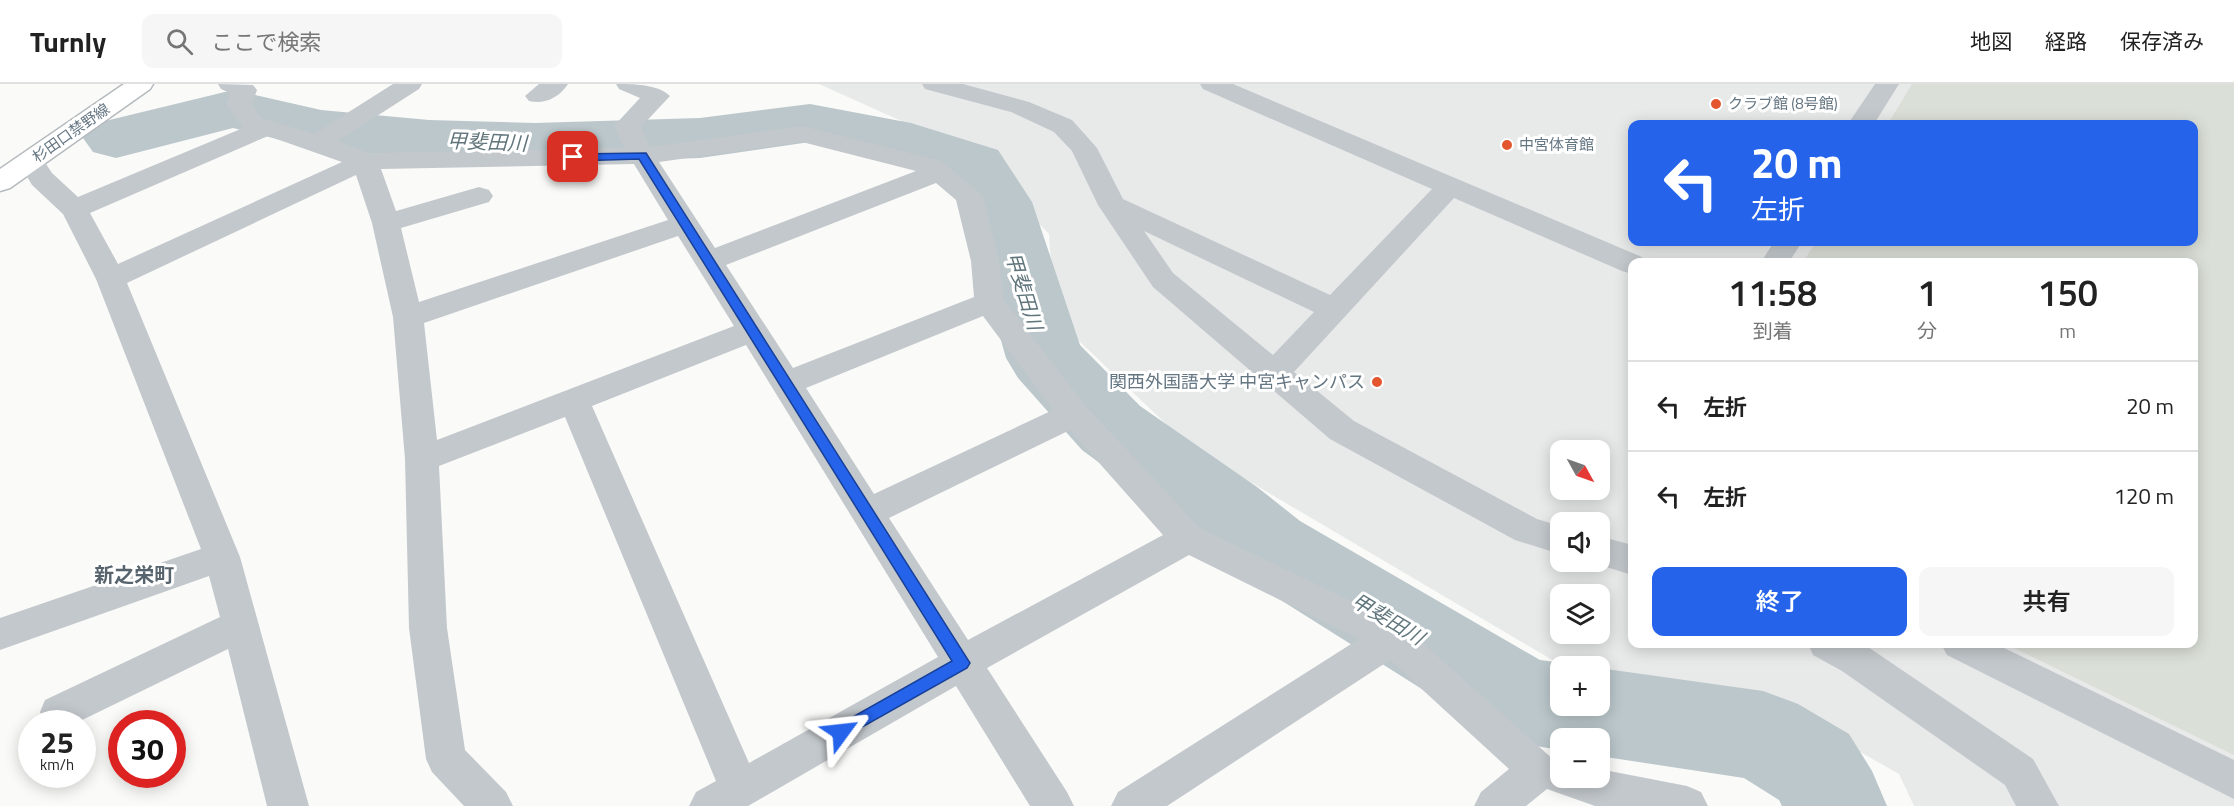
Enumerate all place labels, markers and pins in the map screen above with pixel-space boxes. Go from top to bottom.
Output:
place label: クラブ館 (8号館) [1728,92,1838,115]
marker: クラブ館 (8号館) [1709,97,1723,111]
pin [547,131,598,182]
place label: 中宮体育館 [1519,133,1594,156]
marker: 中宮体育館 [1500,138,1514,152]
place label: 関西外国語大学 中宮キャンパス [1109,368,1365,395]
marker: 関西外国語大学 中宮キャンパス [1370,375,1384,389]

